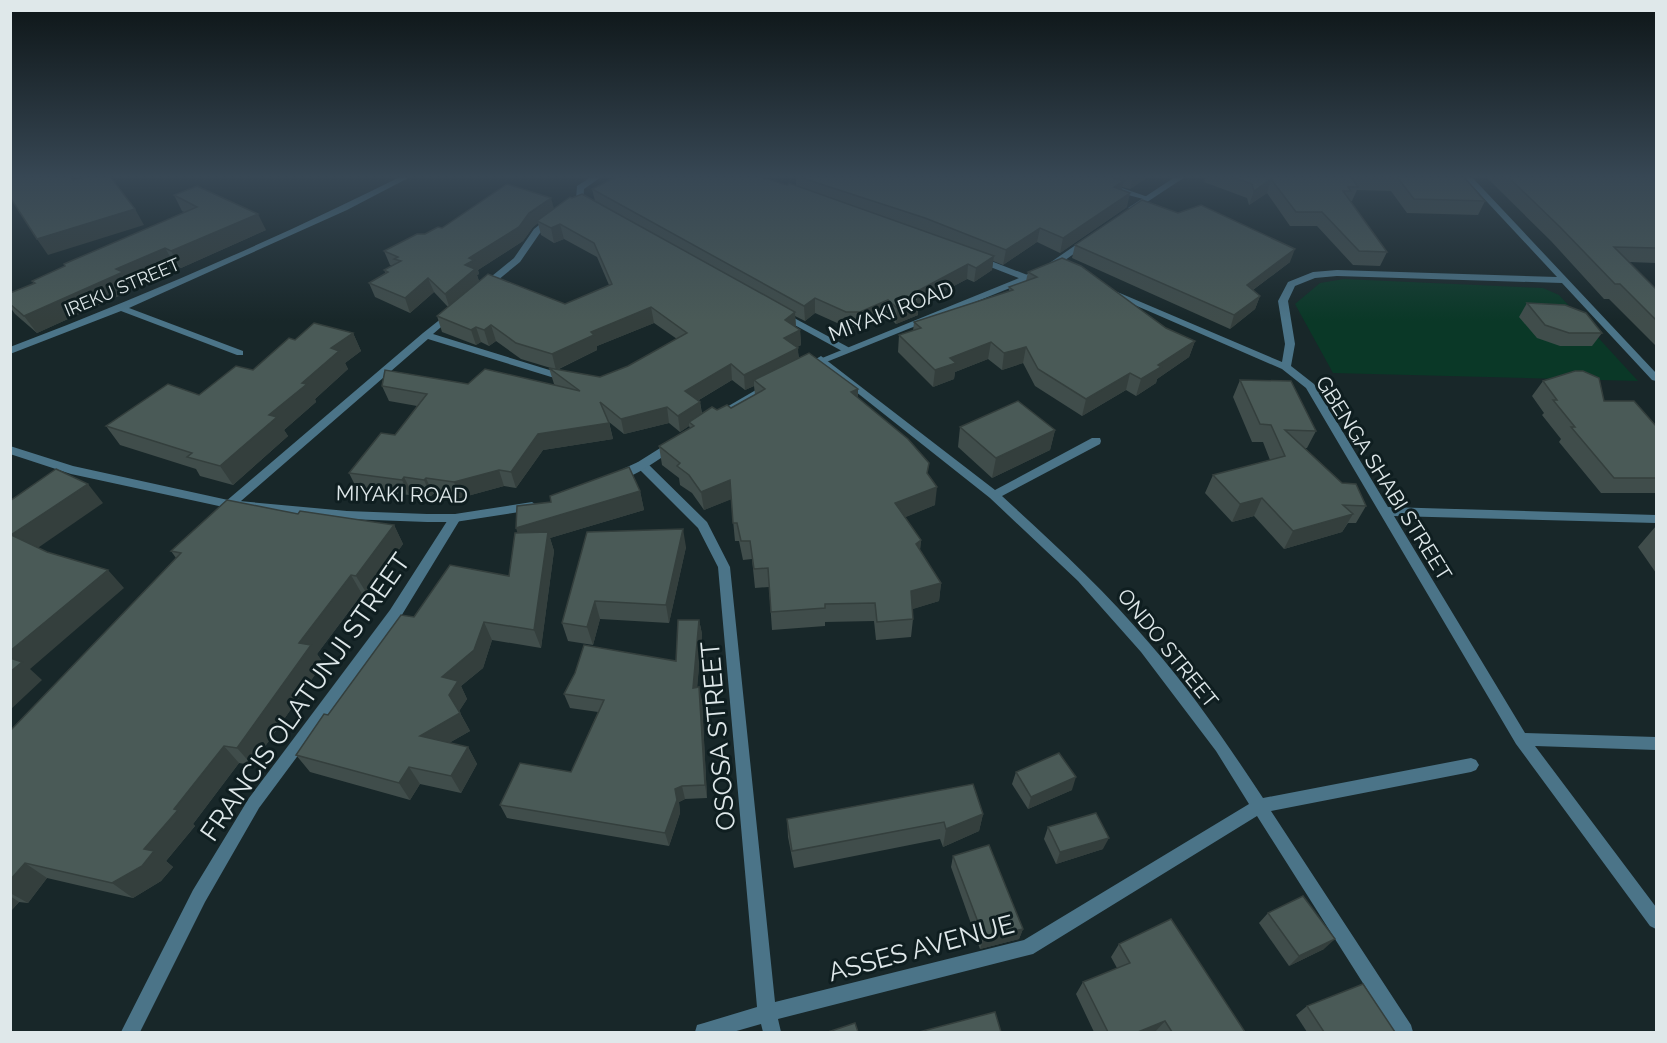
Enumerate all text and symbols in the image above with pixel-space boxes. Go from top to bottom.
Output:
street label: IREKU STREET [61,253,183,321]
street label: MIYAKI ROAD [825,276,957,346]
street label: GBENGA SHABI STREET [1311,371,1457,585]
street label: MIYAKI ROAD [336,480,468,508]
street label: FRANCIS OLATUNJI STREET [194,547,416,847]
street label: ONDO STREET [1112,583,1224,713]
street label: OSOSA STREET [695,640,741,832]
street label: ASSES AVENUE [825,909,1017,987]

